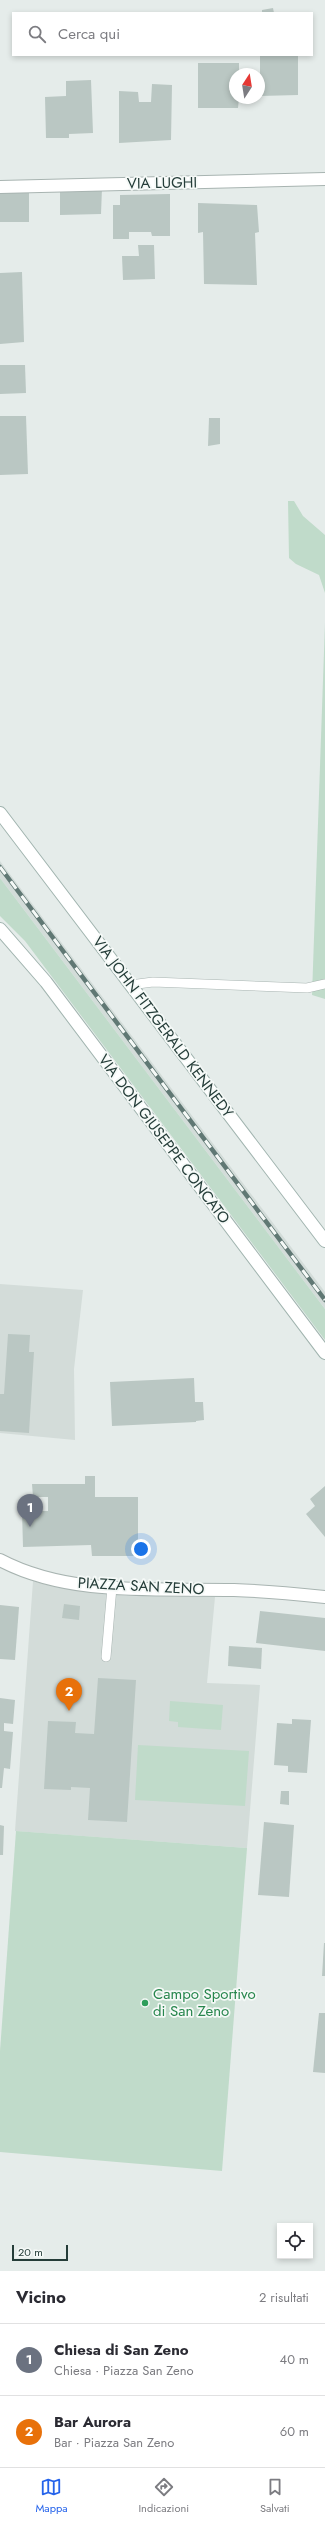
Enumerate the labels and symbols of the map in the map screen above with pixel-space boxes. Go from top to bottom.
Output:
north arrow [229,68,265,104]
street label: VIA LUGHI [127,171,197,195]
street label: VIA JOHN FITZGERALD KENNEDY [87,932,239,1123]
street label: VIA DON GIUSEPPE CONCATO [93,1050,235,1228]
pin: 1 [17,1494,43,1527]
your location [131,1539,151,1559]
street label: PIAZZA SAN ZENO [77,1572,205,1600]
pin: 2 [56,1678,82,1711]
place label: Campo Sportivo di San Zeno [153,1983,256,2022]
marker: Campo Sportivo di San Zeno [140,1998,150,2008]
scale bar [12,2243,68,2262]

